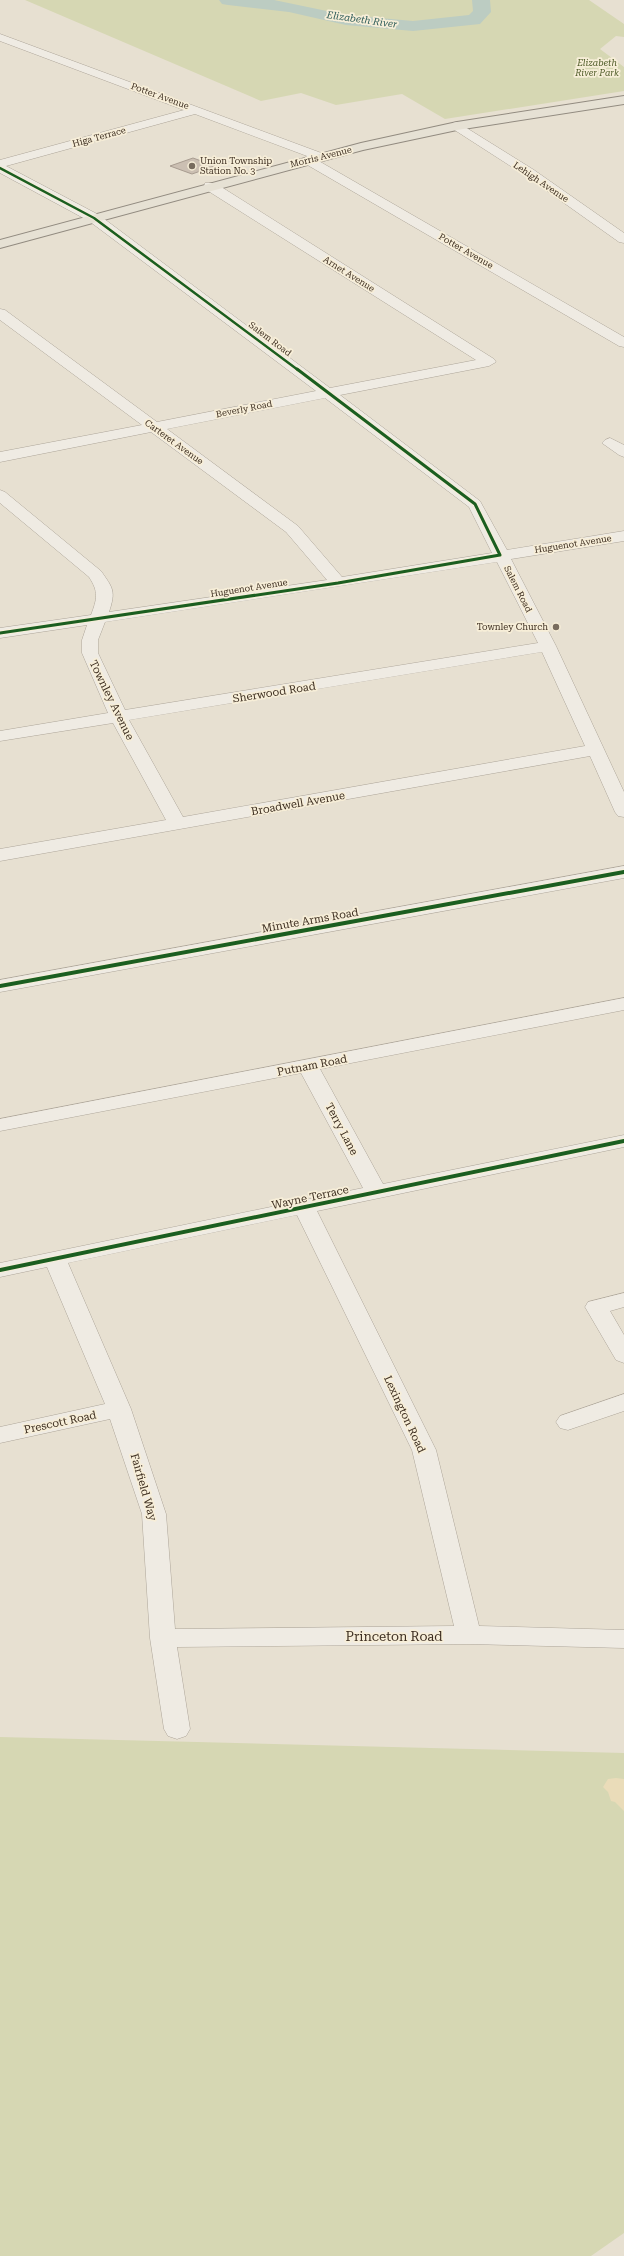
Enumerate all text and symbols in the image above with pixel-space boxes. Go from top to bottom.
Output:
water label: Elizabeth River [325,9,399,30]
park label: Elizabeth River Park [574,58,619,78]
street label: Potter Avenue [130,81,190,111]
street label: Higa Terrace [71,125,127,149]
street label: Morris Avenue [289,144,353,169]
place label: Union Township Station No. 3 [200,156,272,176]
street label: Lehigh Avenue [511,160,571,204]
marker: Union Township Station No. 3 [187,161,197,171]
street label: Potter Avenue [437,231,495,271]
street label: Arnet Avenue [321,254,377,294]
street label: Salem Road [247,320,293,358]
street label: Beverly Road [215,399,273,419]
street label: Carteret Avenue [143,417,205,467]
street label: Huguenot Avenue [534,533,612,555]
street label: Salem Road [502,564,534,614]
street label: Huguenot Avenue [210,577,288,599]
place label: Townley Church [477,622,548,632]
marker: Townley Church [551,622,561,632]
street label: Townley Avenue [87,658,137,742]
street label: Sherwood Road [232,680,317,705]
street label: Broadwell Avenue [250,789,346,818]
street label: Minute Arms Road [261,906,359,935]
street label: Putnam Road [276,1052,348,1079]
street label: Terry Lane [322,1101,361,1158]
street label: Wayne Terrace [270,1183,350,1212]
street label: Lexington Road [381,1373,428,1455]
street label: Prescott Road [23,1408,98,1437]
street label: Fairfield Way [128,1452,159,1523]
street label: Princeton Road [346,1629,443,1644]

